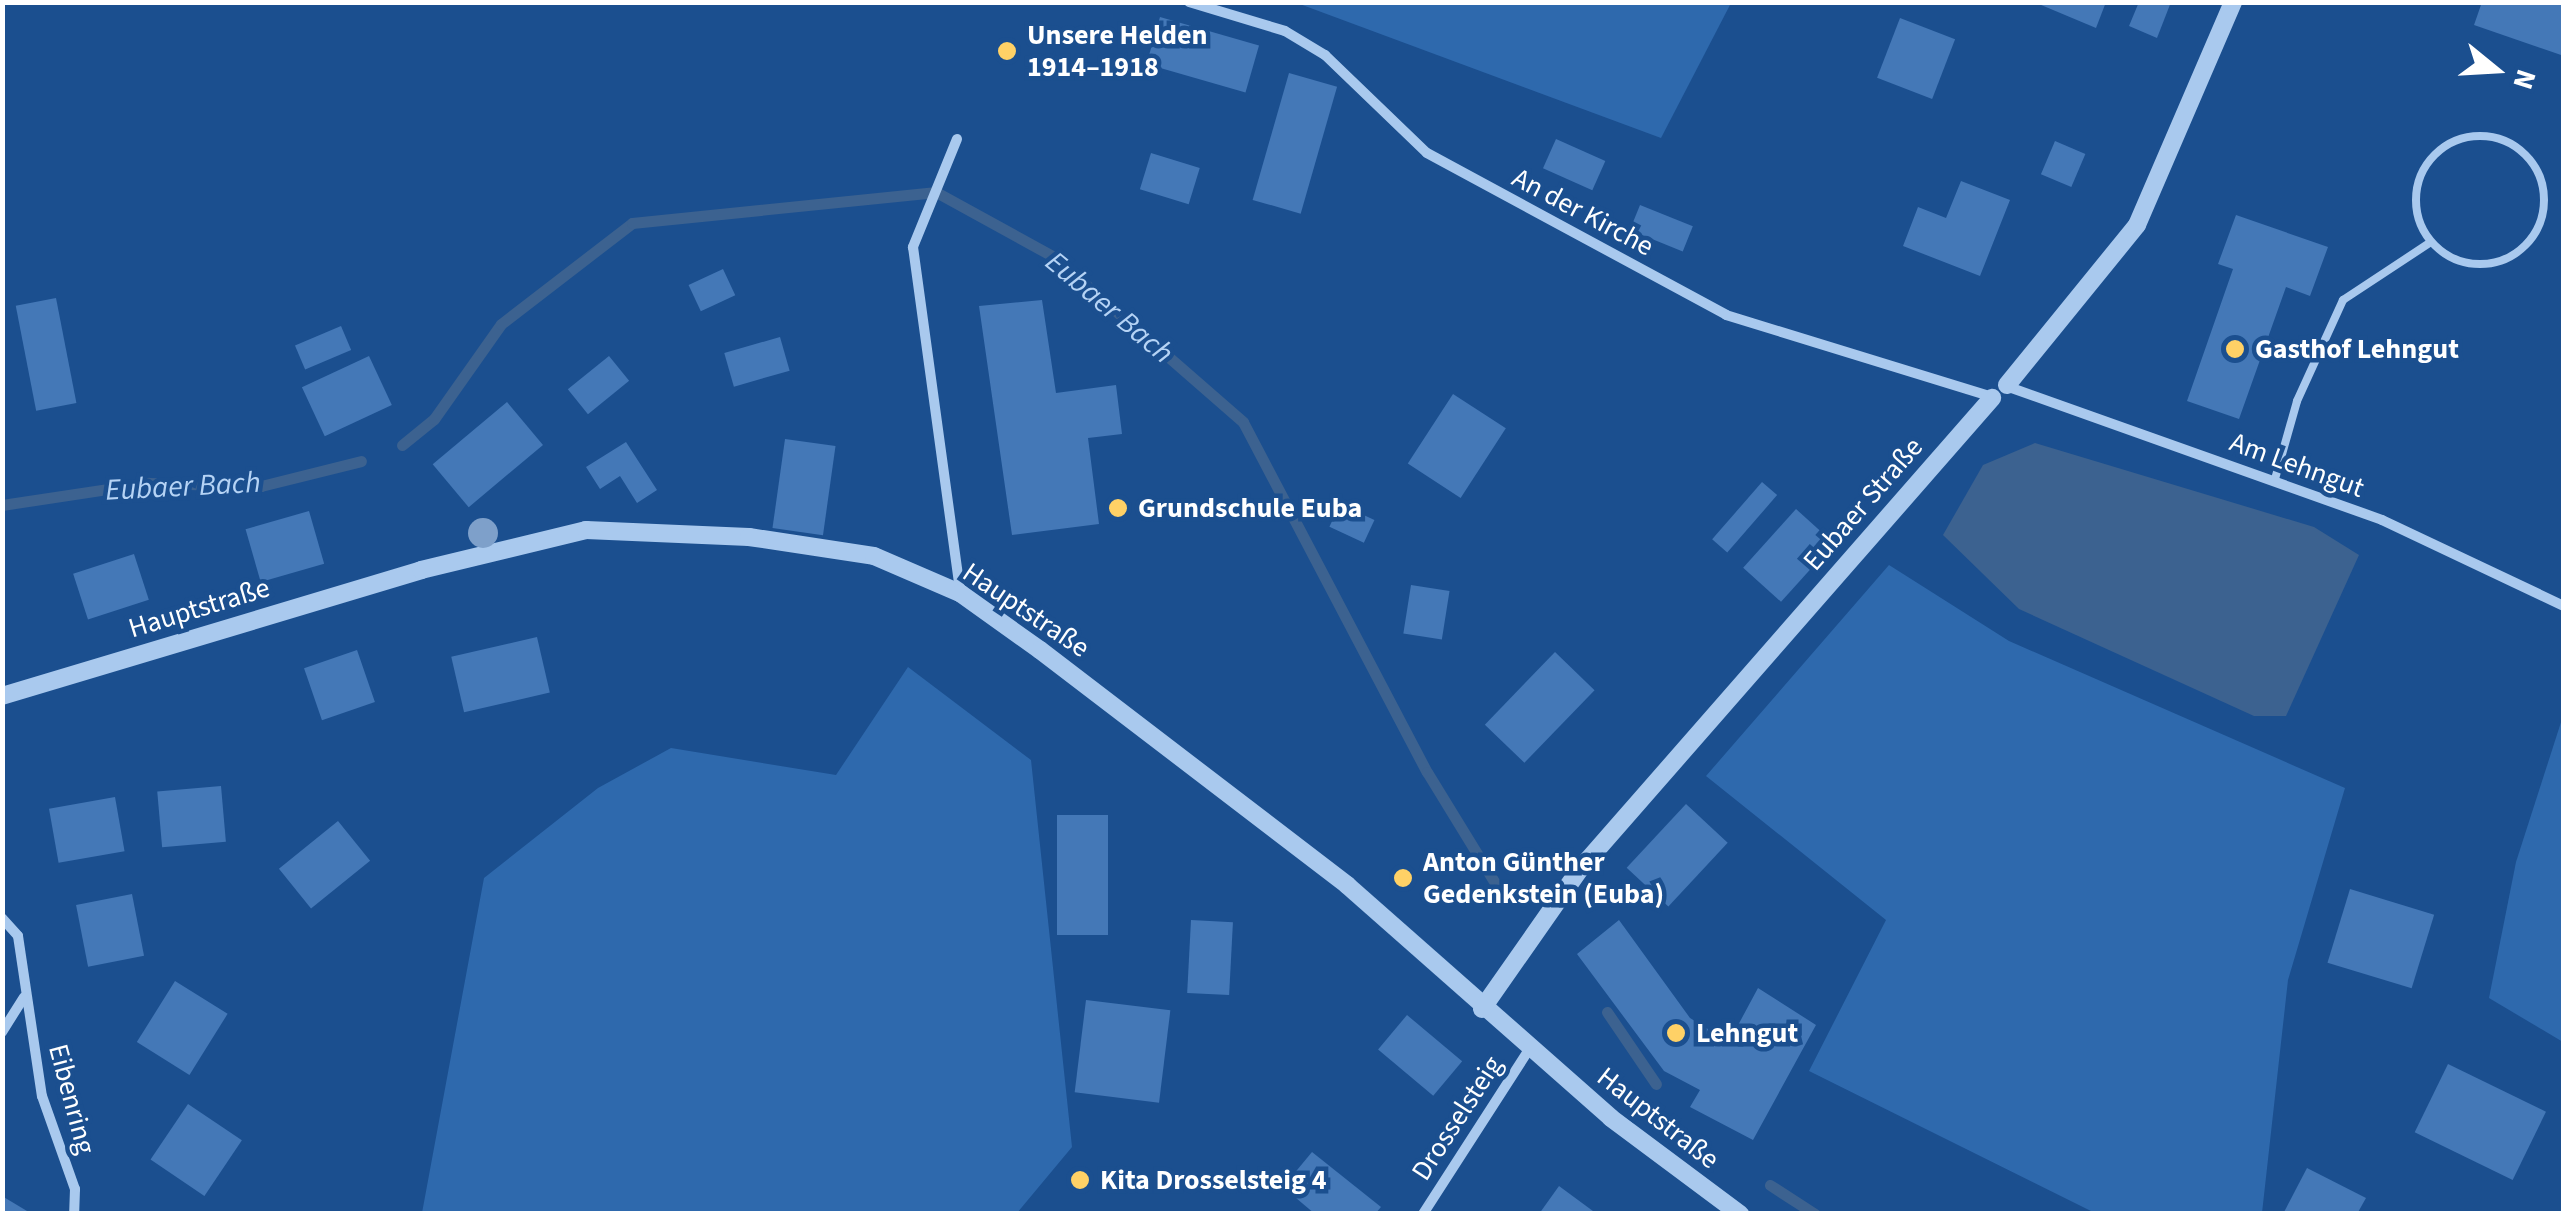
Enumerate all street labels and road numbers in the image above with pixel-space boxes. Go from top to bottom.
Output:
street label: An der Kirche [1507,161,1659,263]
street label: Am Lehngut [2225,425,2369,505]
street label: Eubaer Straße [1796,431,1930,577]
street label: Hauptstraße [956,555,1096,665]
street label: Hauptstraße [124,571,274,645]
street label: Eibenring [41,1040,103,1158]
street label: Drosselsteig [1404,1050,1510,1186]
street label: Hauptstraße [1590,1060,1726,1176]

